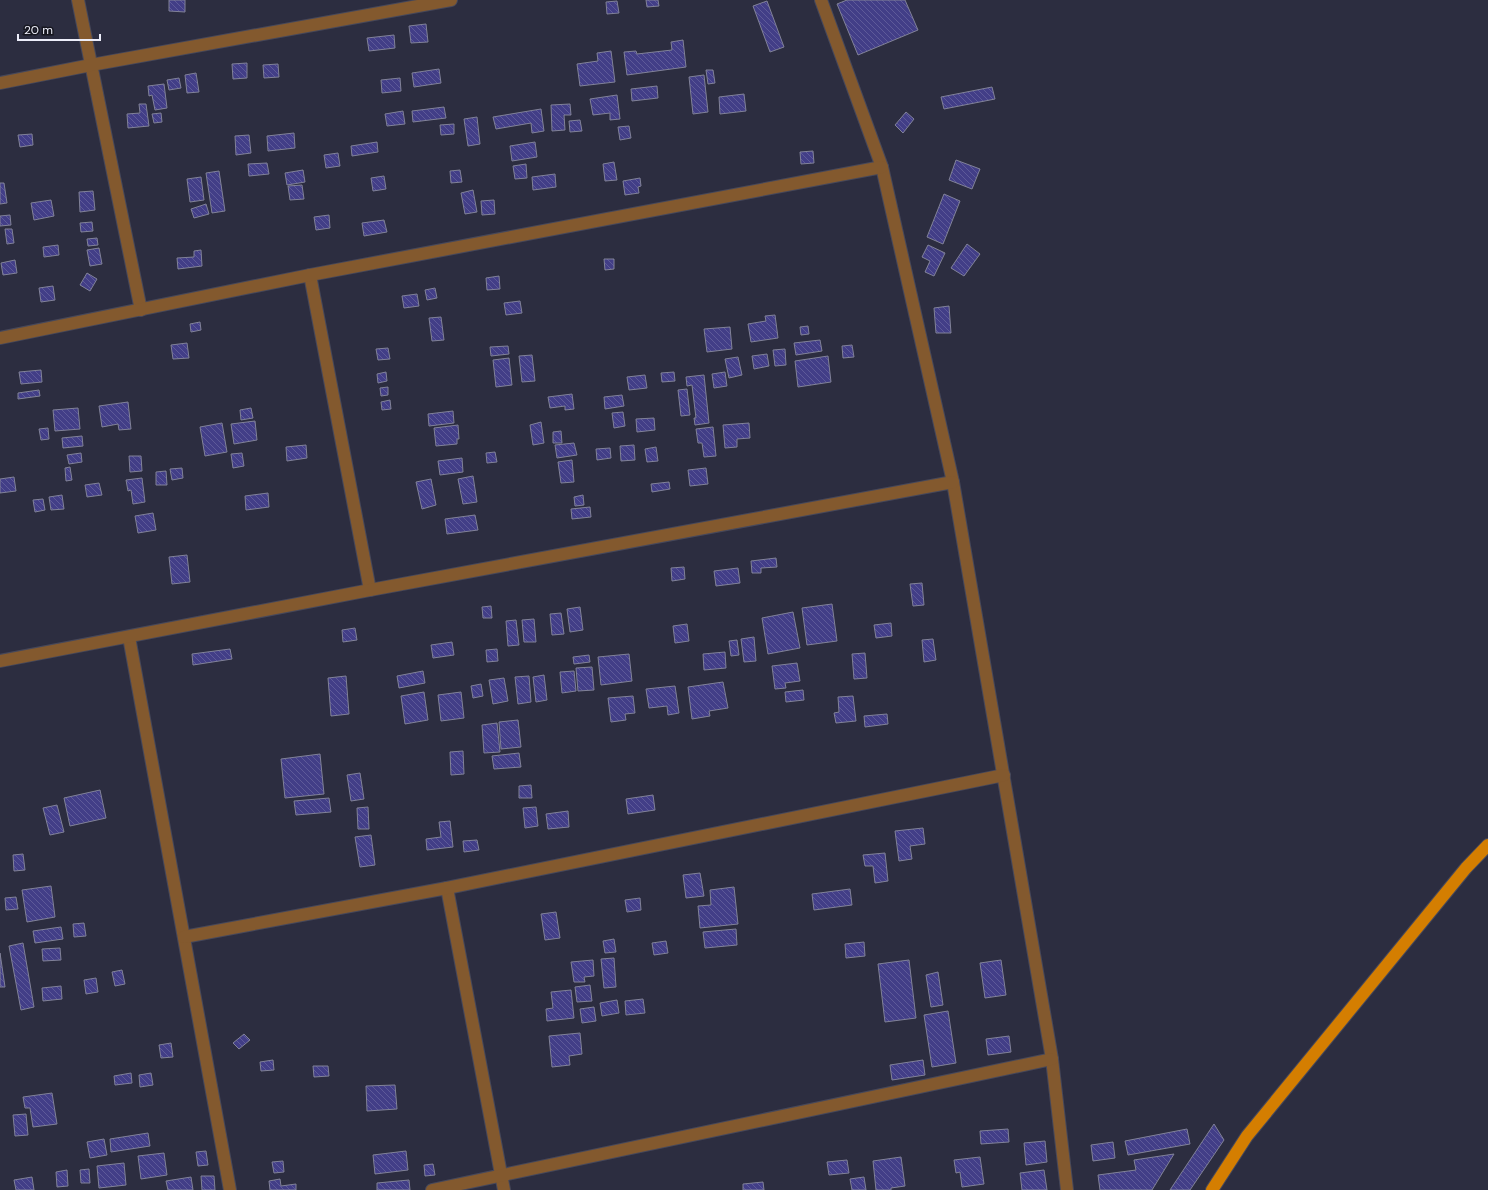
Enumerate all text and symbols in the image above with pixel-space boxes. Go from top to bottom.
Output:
scale bar [18,16,100,42]
text: 20 m [24,22,53,38]

